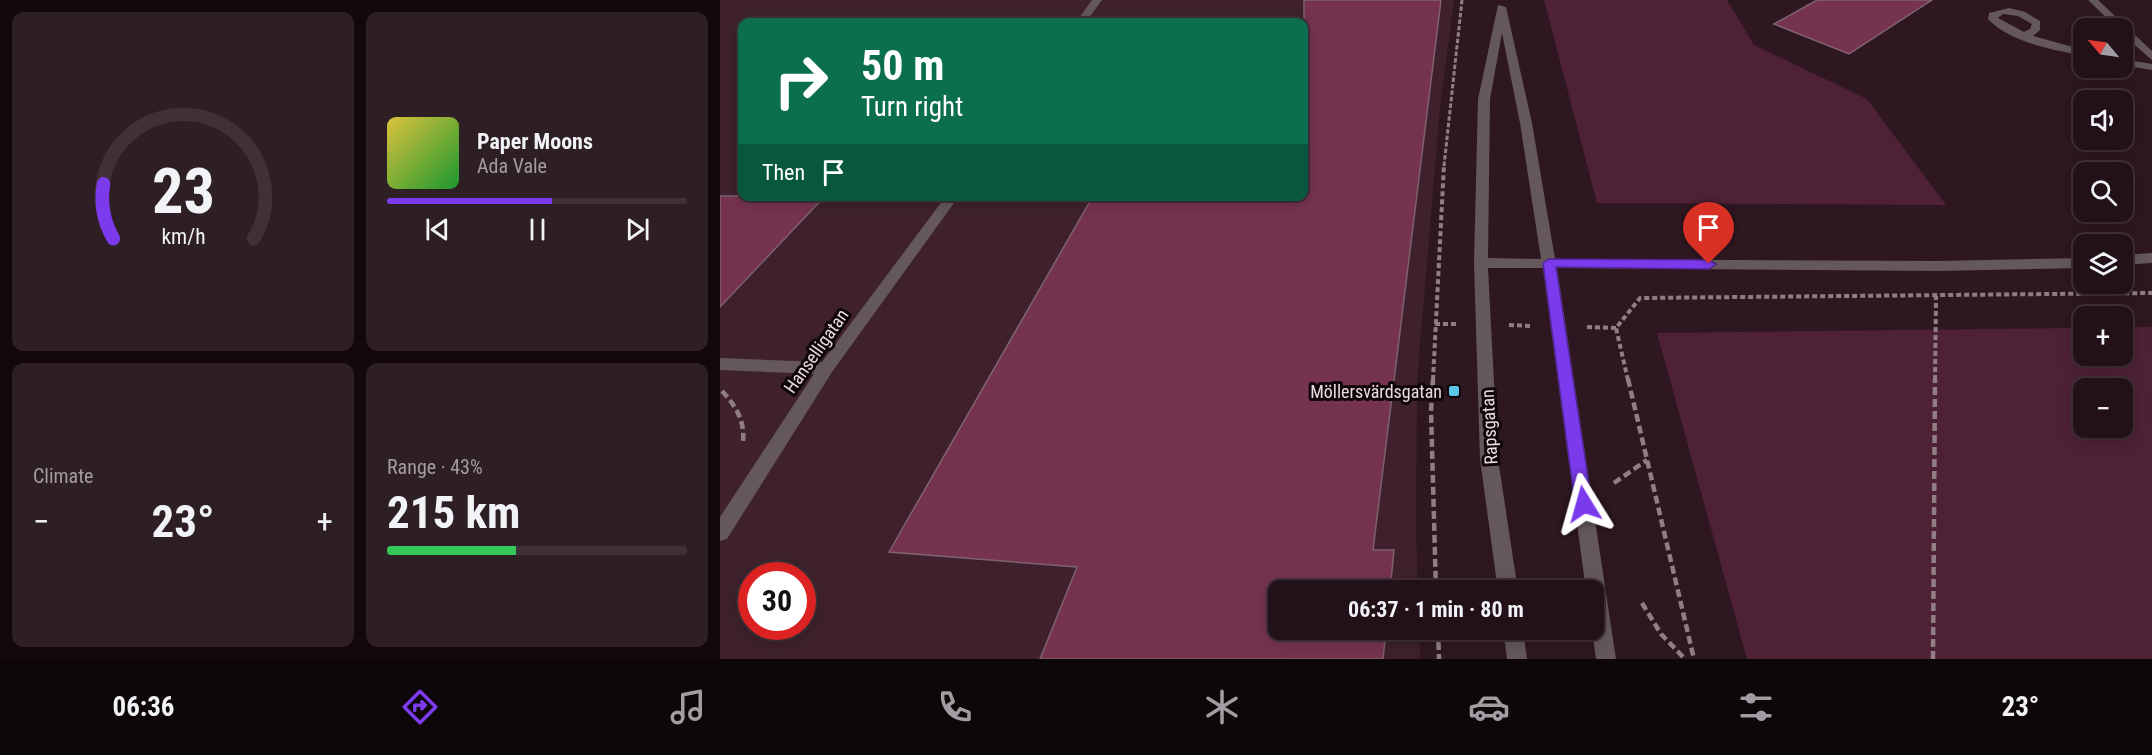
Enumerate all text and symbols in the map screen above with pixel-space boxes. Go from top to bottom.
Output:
north arrow [2073,18,2133,78]
map controls [2073,18,2133,438]
text: 50 m [861,41,944,90]
icon: right [762,42,840,120]
button: sound [2073,90,2133,150]
text: Turn right [861,91,963,123]
text: Paper Moons [477,129,593,154]
text: Ada Vale [477,154,547,178]
text: 23 [151,155,215,228]
icon: arrive [817,156,850,189]
text: Then [762,160,805,185]
button: search [2073,162,2133,222]
pin [1683,202,1734,264]
icon: arrive [1692,211,1725,244]
icon: previous [421,213,454,246]
icon: pause [521,213,554,246]
icon: next [621,213,654,246]
text: km/h [161,224,205,249]
button: layers [2073,234,2133,294]
street label: Hanselligatan [779,305,853,397]
button: + [2073,306,2133,366]
button: − [2073,378,2133,438]
place label: Möllersvärdsgatan [1310,381,1442,402]
marker: Möllersvärdsgatan [1447,384,1461,398]
street label: Rapsgatan [1477,389,1501,465]
text: Range · 43% [387,455,483,479]
text: Climate [33,464,93,488]
position arrow [1552,472,1616,536]
text: 215 km [387,486,520,539]
text: 23° [152,495,215,548]
text: − [33,502,50,541]
text: + [317,502,333,541]
speed limit sign: 30 [738,562,816,640]
text: 06:37 · 1 min · 80 m [1348,597,1524,622]
icon: directions [399,686,441,728]
icon: music [667,686,709,728]
icon: phone [934,686,976,728]
icon: climate [1201,686,1243,728]
icon: car [1468,686,1510,728]
icon: filters [1735,686,1777,728]
text: 06:36 [113,691,174,723]
text: 23° [2002,691,2039,723]

